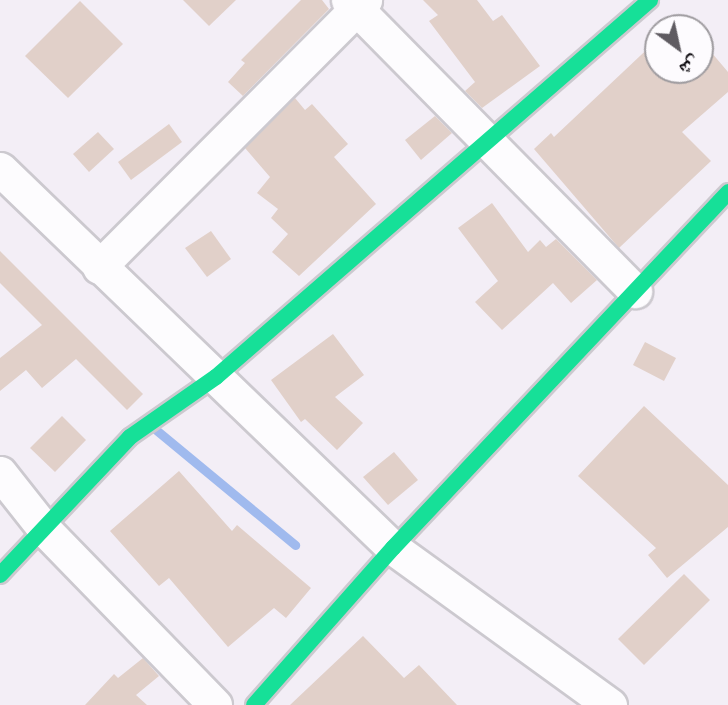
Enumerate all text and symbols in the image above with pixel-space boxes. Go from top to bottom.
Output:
north arrow [644,14,714,84]
text: ش [675,50,704,80]

